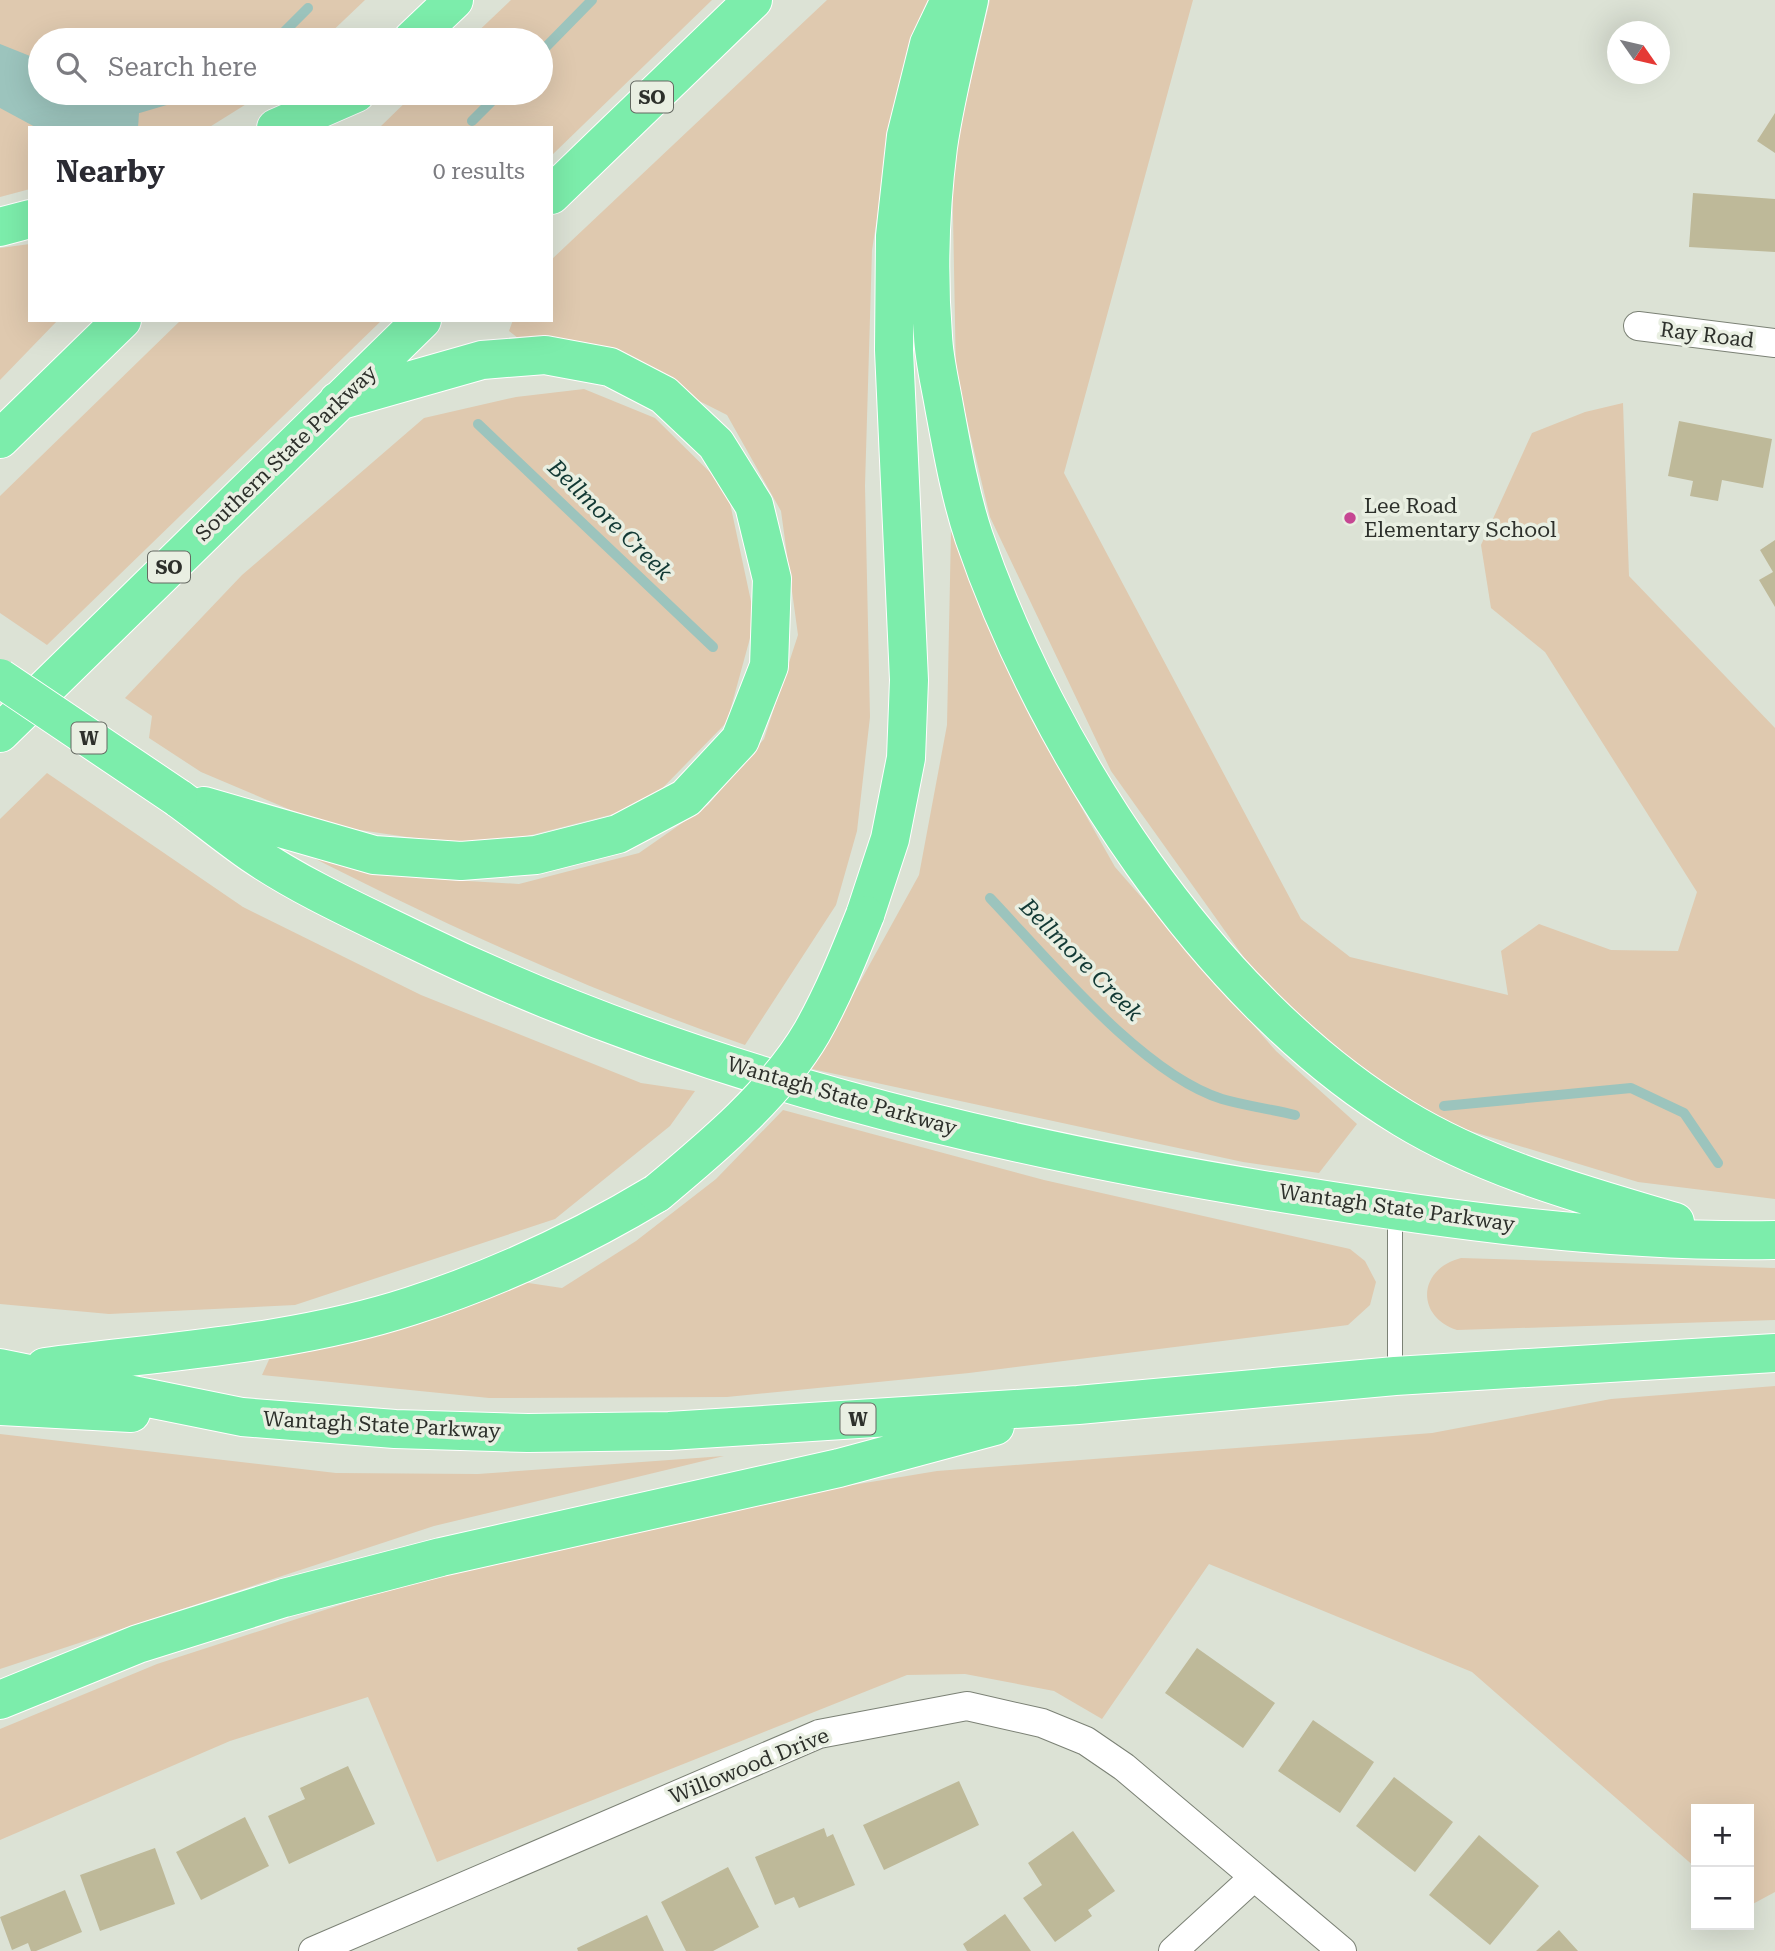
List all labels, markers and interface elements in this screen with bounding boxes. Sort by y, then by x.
north arrow [1607,21,1670,84]
search box [28,28,553,105]
icon: search [52,48,90,86]
text: Search here [108,52,257,82]
road number: SO [631,82,673,113]
text: Nearby [56,154,165,189]
text: 0 results [433,158,525,185]
street label: Ray Road [1659,317,1756,353]
street label: Southern State Parkway [190,360,382,546]
water label: Bellmore Creek [542,453,678,586]
place label: Lee Road Elementary School [1364,494,1557,542]
marker: Lee Road Elementary School [1342,510,1358,526]
road number: SO [148,552,190,582]
road number: W [72,722,106,754]
water label: Bellmore Creek [1013,892,1148,1027]
street label: Wantagh State Parkway [724,1052,960,1140]
street label: Wantagh State Parkway [1277,1180,1517,1237]
road number: W [840,1404,876,1434]
street label: Wantagh State Parkway [263,1407,502,1443]
street label: Willowood Drive [666,1723,832,1809]
map controls [1691,1804,1754,1930]
button: + [1691,1804,1754,1867]
button: − [1691,1867,1754,1930]

